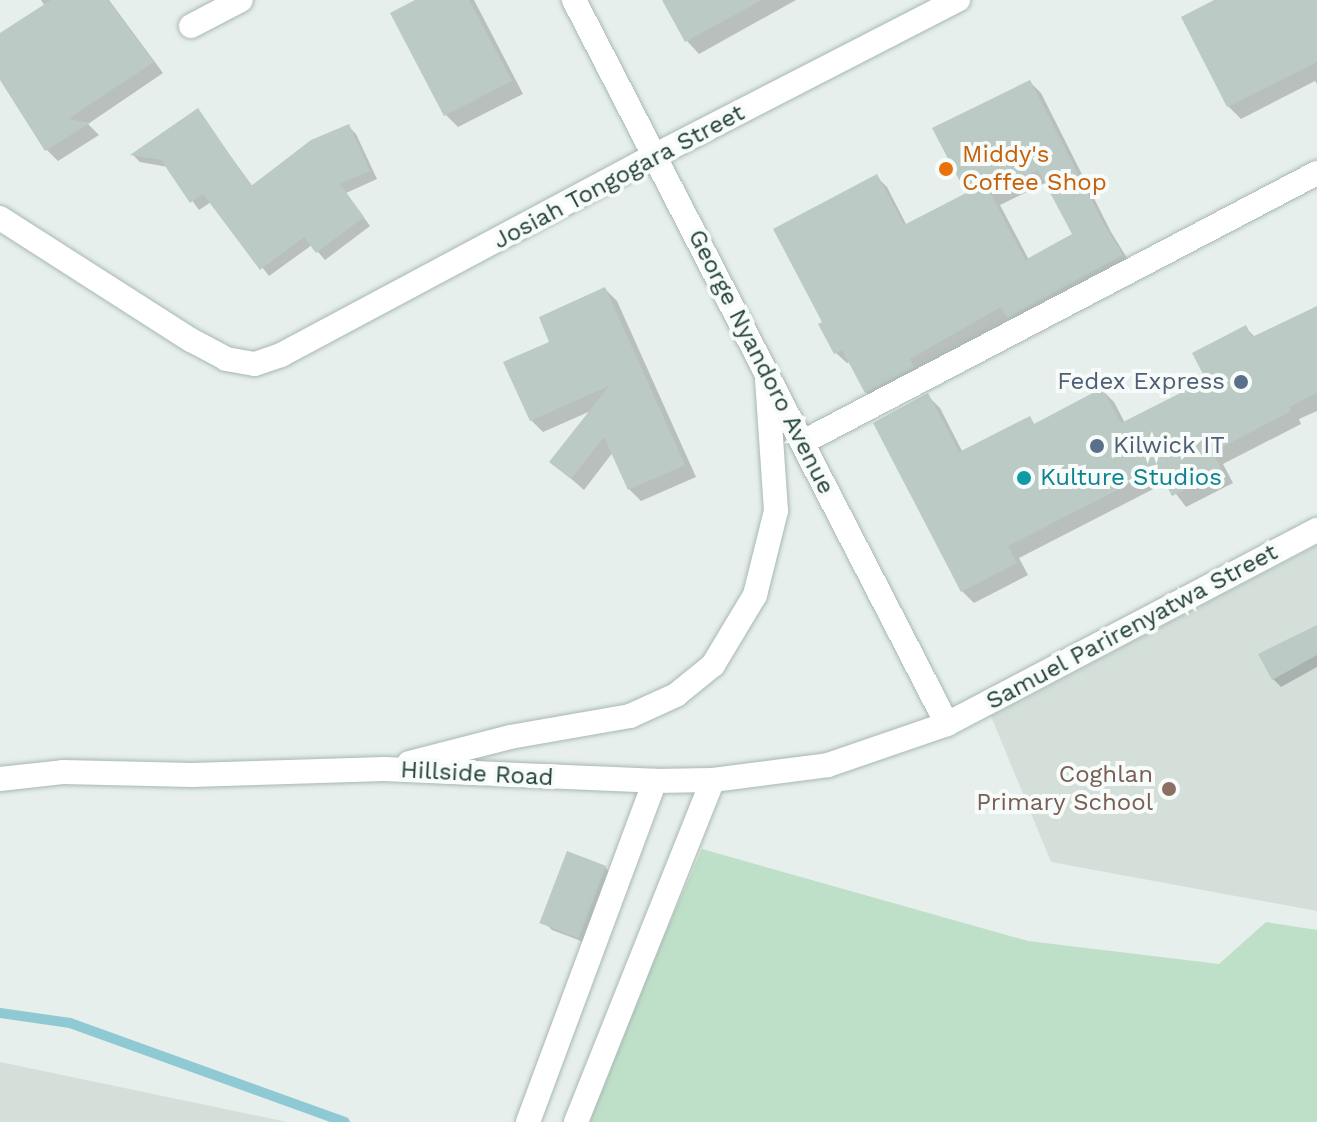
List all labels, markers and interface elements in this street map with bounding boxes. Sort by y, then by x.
street label: Josiah Tongogara Street [488,98,750,256]
place label: Middy's Coffee Shop [962,141,1107,197]
marker: Middy's Coffee Shop [937,160,955,178]
street label: George Nyandoro Avenue [681,224,841,500]
place label: Fedex Express [1057,368,1225,396]
marker: Fedex Express [1232,373,1250,391]
place label: Kilwick IT [1113,432,1225,460]
marker: Kilwick IT [1088,437,1106,455]
place label: Kulture Studios [1040,464,1222,492]
marker: Kulture Studios [1015,469,1033,487]
street label: Samuel Parirenyatwa Street [981,538,1283,716]
street label: Hillside Road [400,756,554,792]
place label: Coghlan Primary School [976,761,1153,817]
marker: Coghlan Primary School [1160,780,1178,798]

